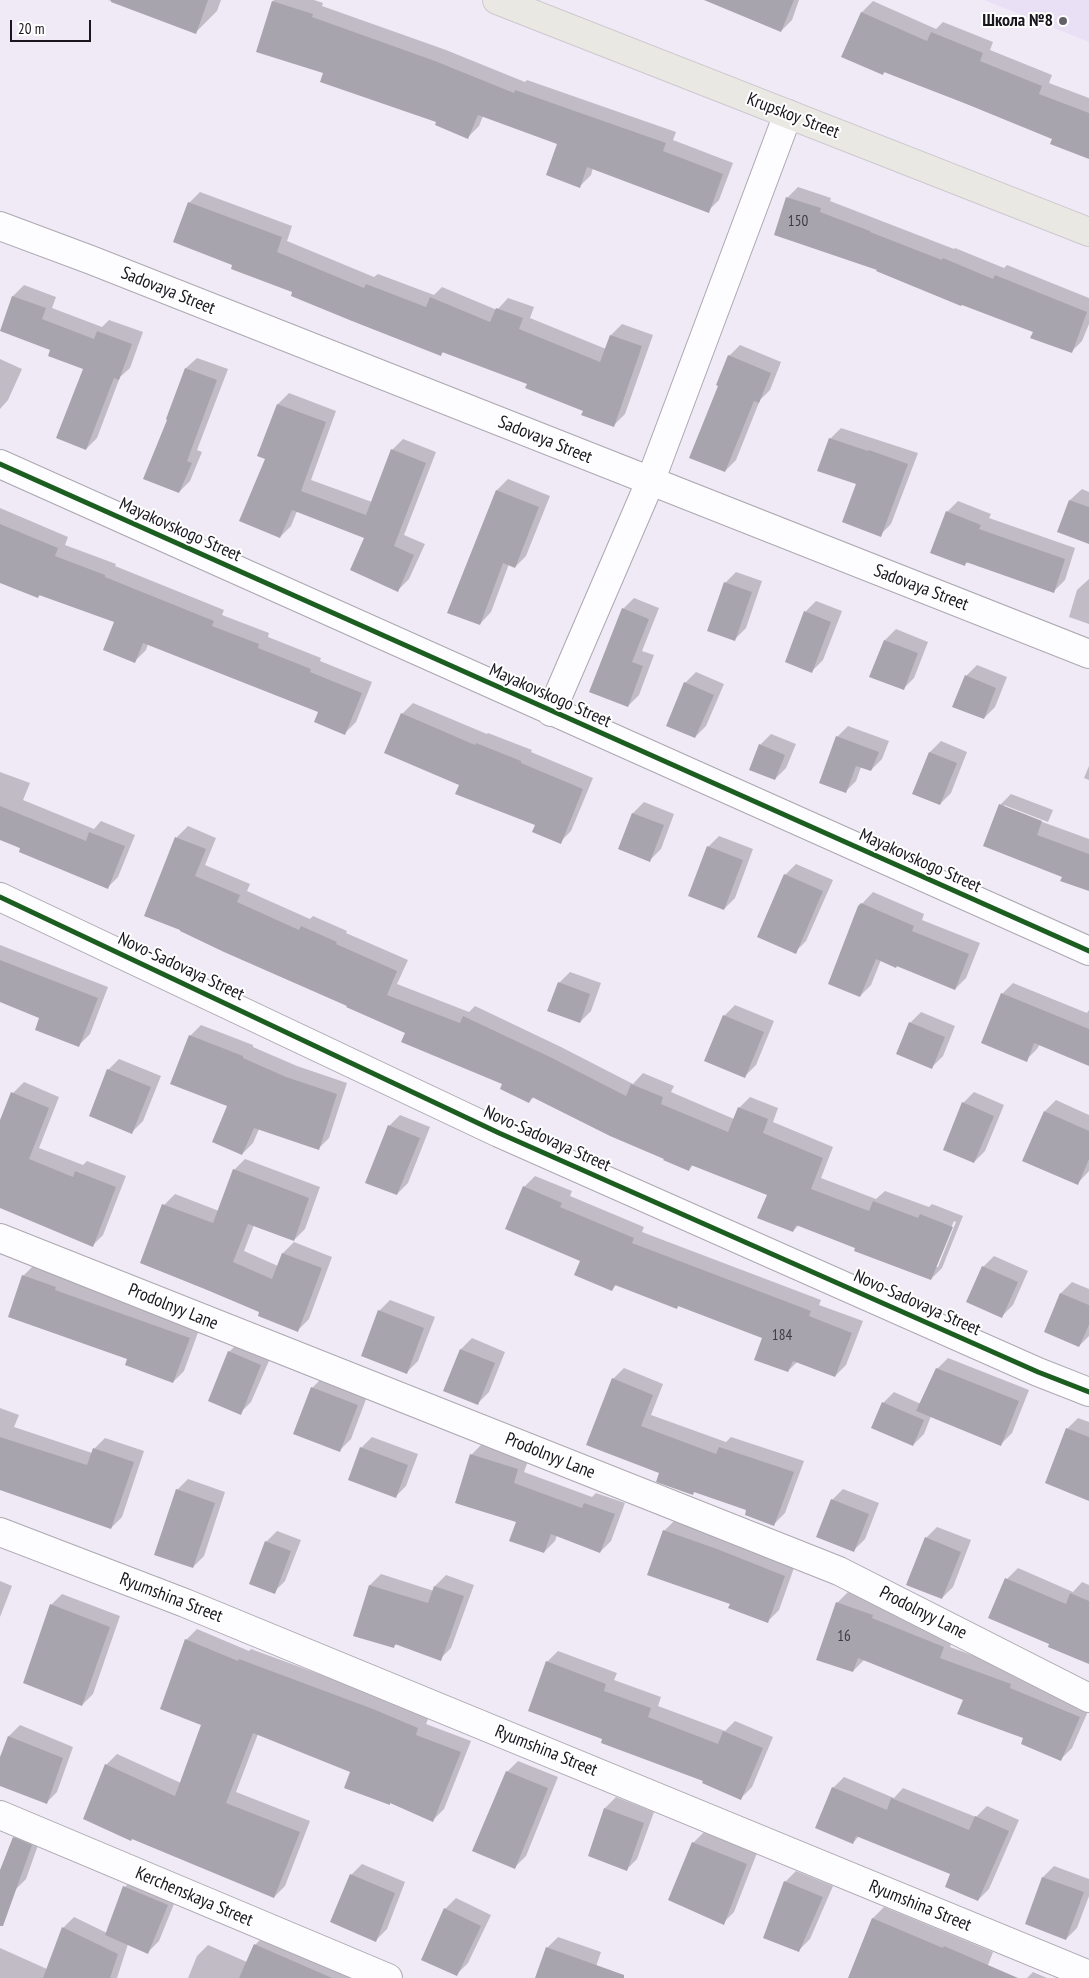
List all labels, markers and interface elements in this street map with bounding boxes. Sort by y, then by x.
scale bar [12,10,94,42]
place label: Школа №8 [982,10,1053,32]
marker: Школа №8 [1057,15,1069,27]
text: 20 m [18,19,44,38]
street label: Krupskoy Street [744,88,842,144]
house number: 150 [788,213,808,231]
street label: Sadovaya Street [118,262,218,320]
street label: Sadovaya Street [495,411,595,469]
street label: Mayakovskogo Street [116,493,244,567]
street label: Sadovaya Street [871,560,971,616]
street label: Mayakovskogo Street [486,659,614,733]
street label: Mayakovskogo Street [856,824,984,898]
street label: Novo-Sadovaya Street [114,928,248,1006]
street label: Novo-Sadovaya Street [480,1101,614,1177]
street label: Novo-Sadovaya Street [850,1265,984,1341]
street label: Prodolnyy Lane [125,1279,221,1335]
house number: 184 [772,1327,792,1345]
street label: Prodolnyy Lane [502,1428,598,1484]
street label: Ryumshina Street [116,1568,226,1628]
street label: Prodolnyy Lane [876,1582,970,1644]
house number: 16 [837,1628,851,1646]
street label: Ryumshina Street [492,1721,600,1781]
street label: Kerchenskaya Street [132,1863,256,1931]
street label: Ryumshina Street [866,1876,974,1936]

